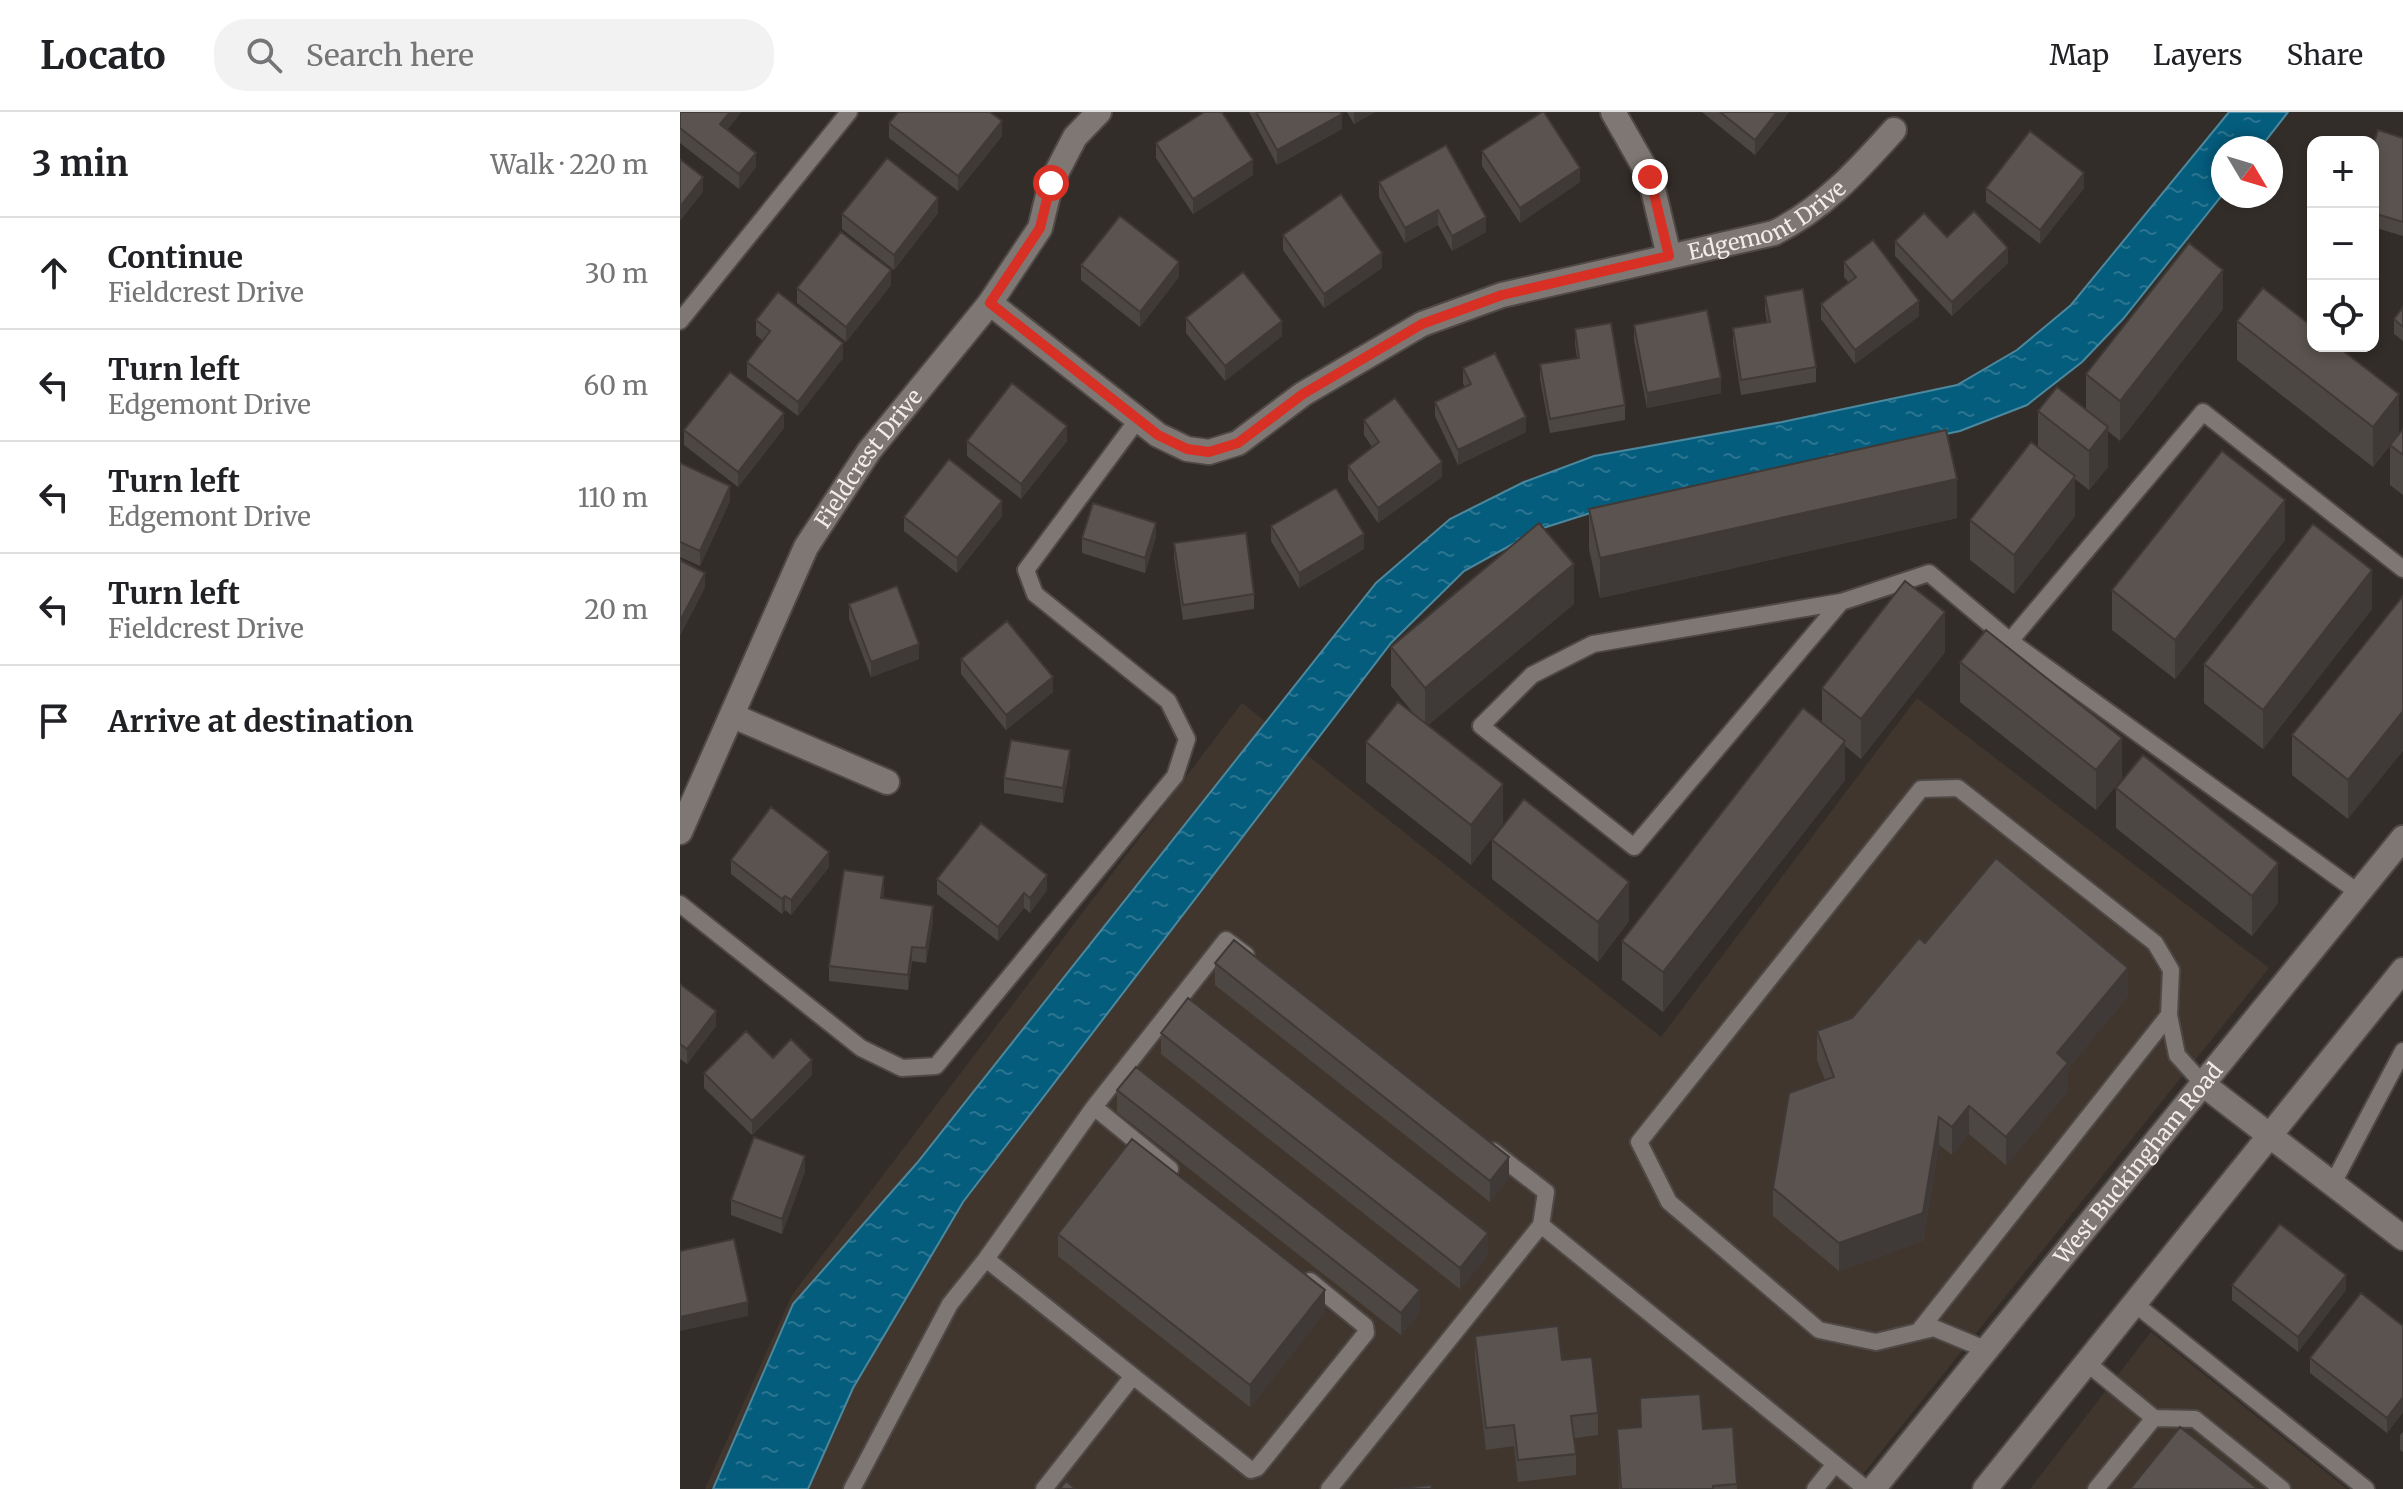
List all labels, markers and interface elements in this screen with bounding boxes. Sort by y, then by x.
search box [214,19,774,91]
text: Locato [40,32,166,79]
icon: search [242,33,286,77]
text: Search here [306,36,474,74]
text: Map [2049,37,2109,73]
text: Layers [2153,37,2242,73]
text: Share [2286,37,2363,73]
north arrow [2211,136,2283,208]
map controls [2307,136,2379,352]
button: + [2307,136,2379,208]
text: 3 min [32,143,128,185]
text: Walk · 220 m [491,148,648,181]
route end [1632,159,1668,195]
route start [1033,165,1069,201]
street label: Edgemont Drive [1685,174,1852,266]
button: − [2307,208,2379,280]
text: Continue [108,238,243,276]
icon: ahead [32,251,76,295]
text: 30 m [585,257,648,290]
text: Fieldcrest Drive [108,276,304,309]
button: locate [2307,280,2379,352]
text: Turn left [108,350,240,388]
icon: left [32,363,76,407]
text: 60 m [584,369,648,402]
street label: Fieldcrest Drive [808,383,928,533]
text: Edgemont Drive [108,388,311,421]
text: Turn left [108,462,240,500]
icon: left [32,475,76,519]
text: 110 m [578,481,648,514]
text: Edgemont Drive [108,500,311,533]
text: Turn left [108,574,240,612]
icon: left [32,587,76,631]
text: 20 m [584,593,648,626]
text: Fieldcrest Drive [108,612,304,645]
icon: arrive [32,699,76,743]
text: Arrive at destination [108,702,414,740]
street label: West Buckingham Road [2047,1057,2229,1271]

